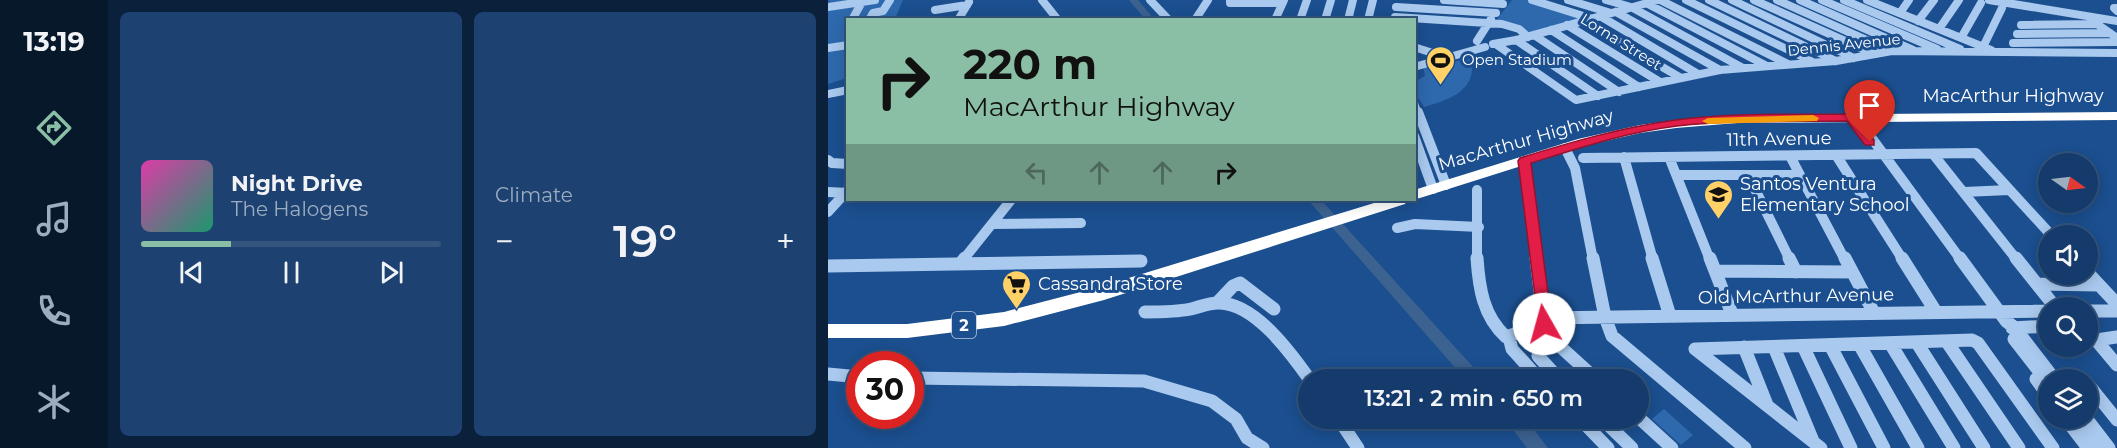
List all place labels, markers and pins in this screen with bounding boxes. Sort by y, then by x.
sports icon: Open Stadium [1425,44,1457,86]
place label: Open Stadium [1462,50,1572,69]
pin [1844,80,1895,142]
place label: Santos Ventura Elementary School [1740,173,1910,216]
school or university icon: Santos Ventura Elementary School [1703,178,1735,220]
supermarket icon: Cassandra Store [1001,268,1033,310]
place label: Cassandra Store [1038,273,1183,295]

